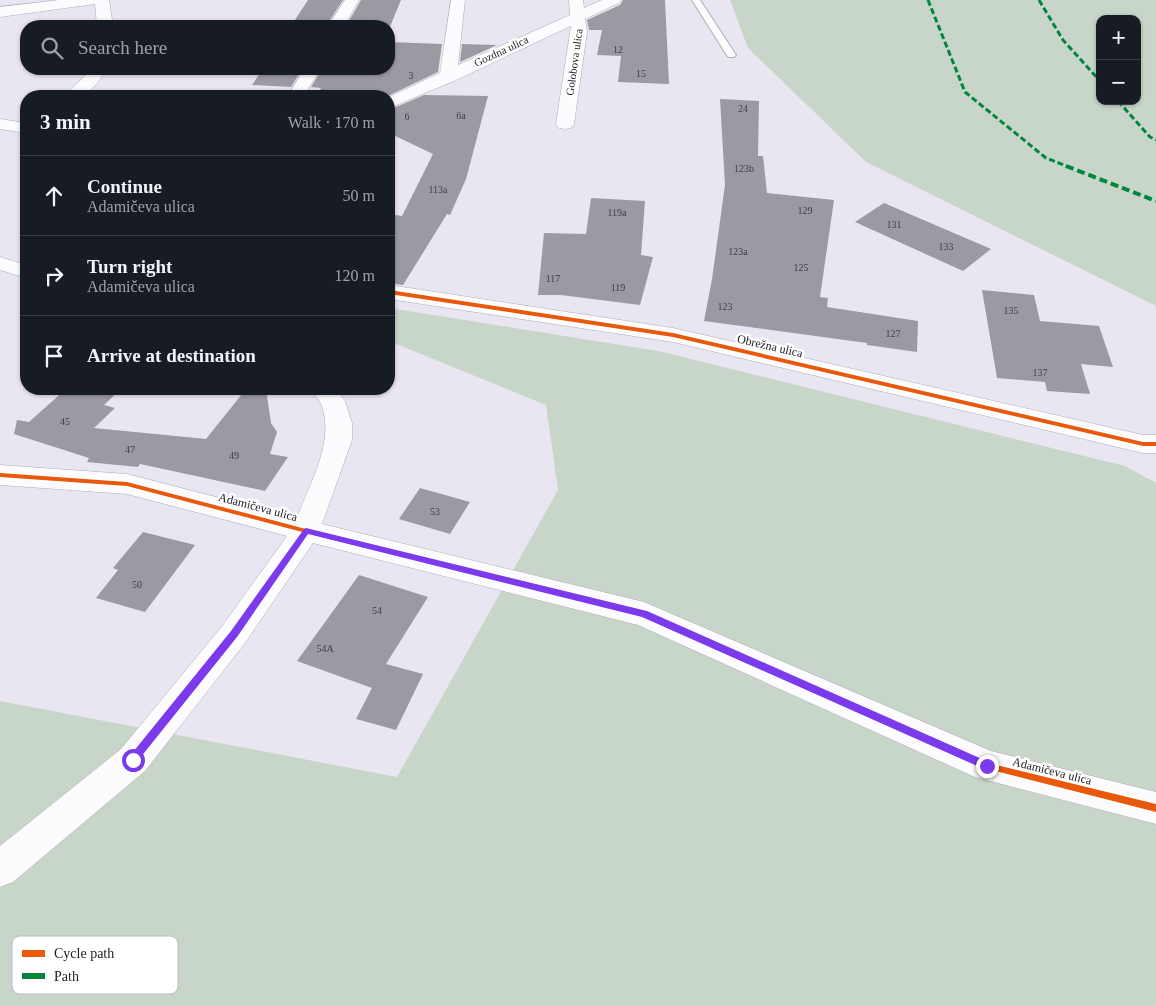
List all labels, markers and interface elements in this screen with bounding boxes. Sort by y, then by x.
map controls [1096,15,1141,105]
button: + [1096,15,1141,60]
search box [20,20,395,75]
street label: Golobova ulica [563,28,585,96]
street label: Gozdna ulica [472,33,530,69]
icon: search [38,34,66,62]
text: Search here [78,37,167,58]
house number: 12 [613,44,623,55]
button: − [1096,60,1141,105]
house number: 15 [636,68,646,79]
house number: 3 [409,70,414,81]
house number: 24 [738,103,748,114]
text: 3 min [40,110,91,134]
house number: 6a [456,110,466,121]
house number: 6 [405,111,410,122]
text: Walk · 170 m [288,114,375,131]
house number: 123b [734,163,754,174]
text: Continue [87,176,162,197]
icon: ahead [40,182,68,210]
house number: 113a [428,184,448,195]
text: 50 m [343,187,375,204]
text: Adamičeva ulica [87,198,195,215]
house number: 129 [798,205,813,216]
house number: 119a [607,207,627,218]
house number: 131 [887,219,902,230]
house number: 133 [939,241,954,252]
house number: 123a [728,246,748,257]
text: Turn right [87,256,172,277]
icon: right [40,262,68,290]
house number: 125 [794,262,809,273]
text: 120 m [335,267,375,284]
house number: 117 [546,273,560,284]
text: Adamičeva ulica [87,278,195,295]
house number: 119 [611,282,625,293]
house number: 123 [718,301,733,312]
house number: 135 [1004,305,1019,316]
house number: 127 [886,328,901,339]
street label: Obrežna ulica [736,332,805,361]
icon: arrive [40,342,68,370]
text: Arrive at destination [87,345,256,366]
house number: 137 [1033,367,1048,378]
house number: 45 [60,416,70,427]
house number: 47 [125,444,135,455]
house number: 49 [229,450,239,461]
street label: Adamičeva ulica [217,490,300,524]
house number: 53 [430,506,440,517]
house number: 50 [132,579,142,590]
house number: 54 [372,605,382,616]
house number: 54A [316,643,334,654]
route start [122,749,145,772]
street label: Adamičeva ulica [1011,754,1094,788]
route end [976,755,999,778]
legend [12,936,178,994]
text: Cycle path [54,946,114,961]
text: Path [54,969,79,984]

